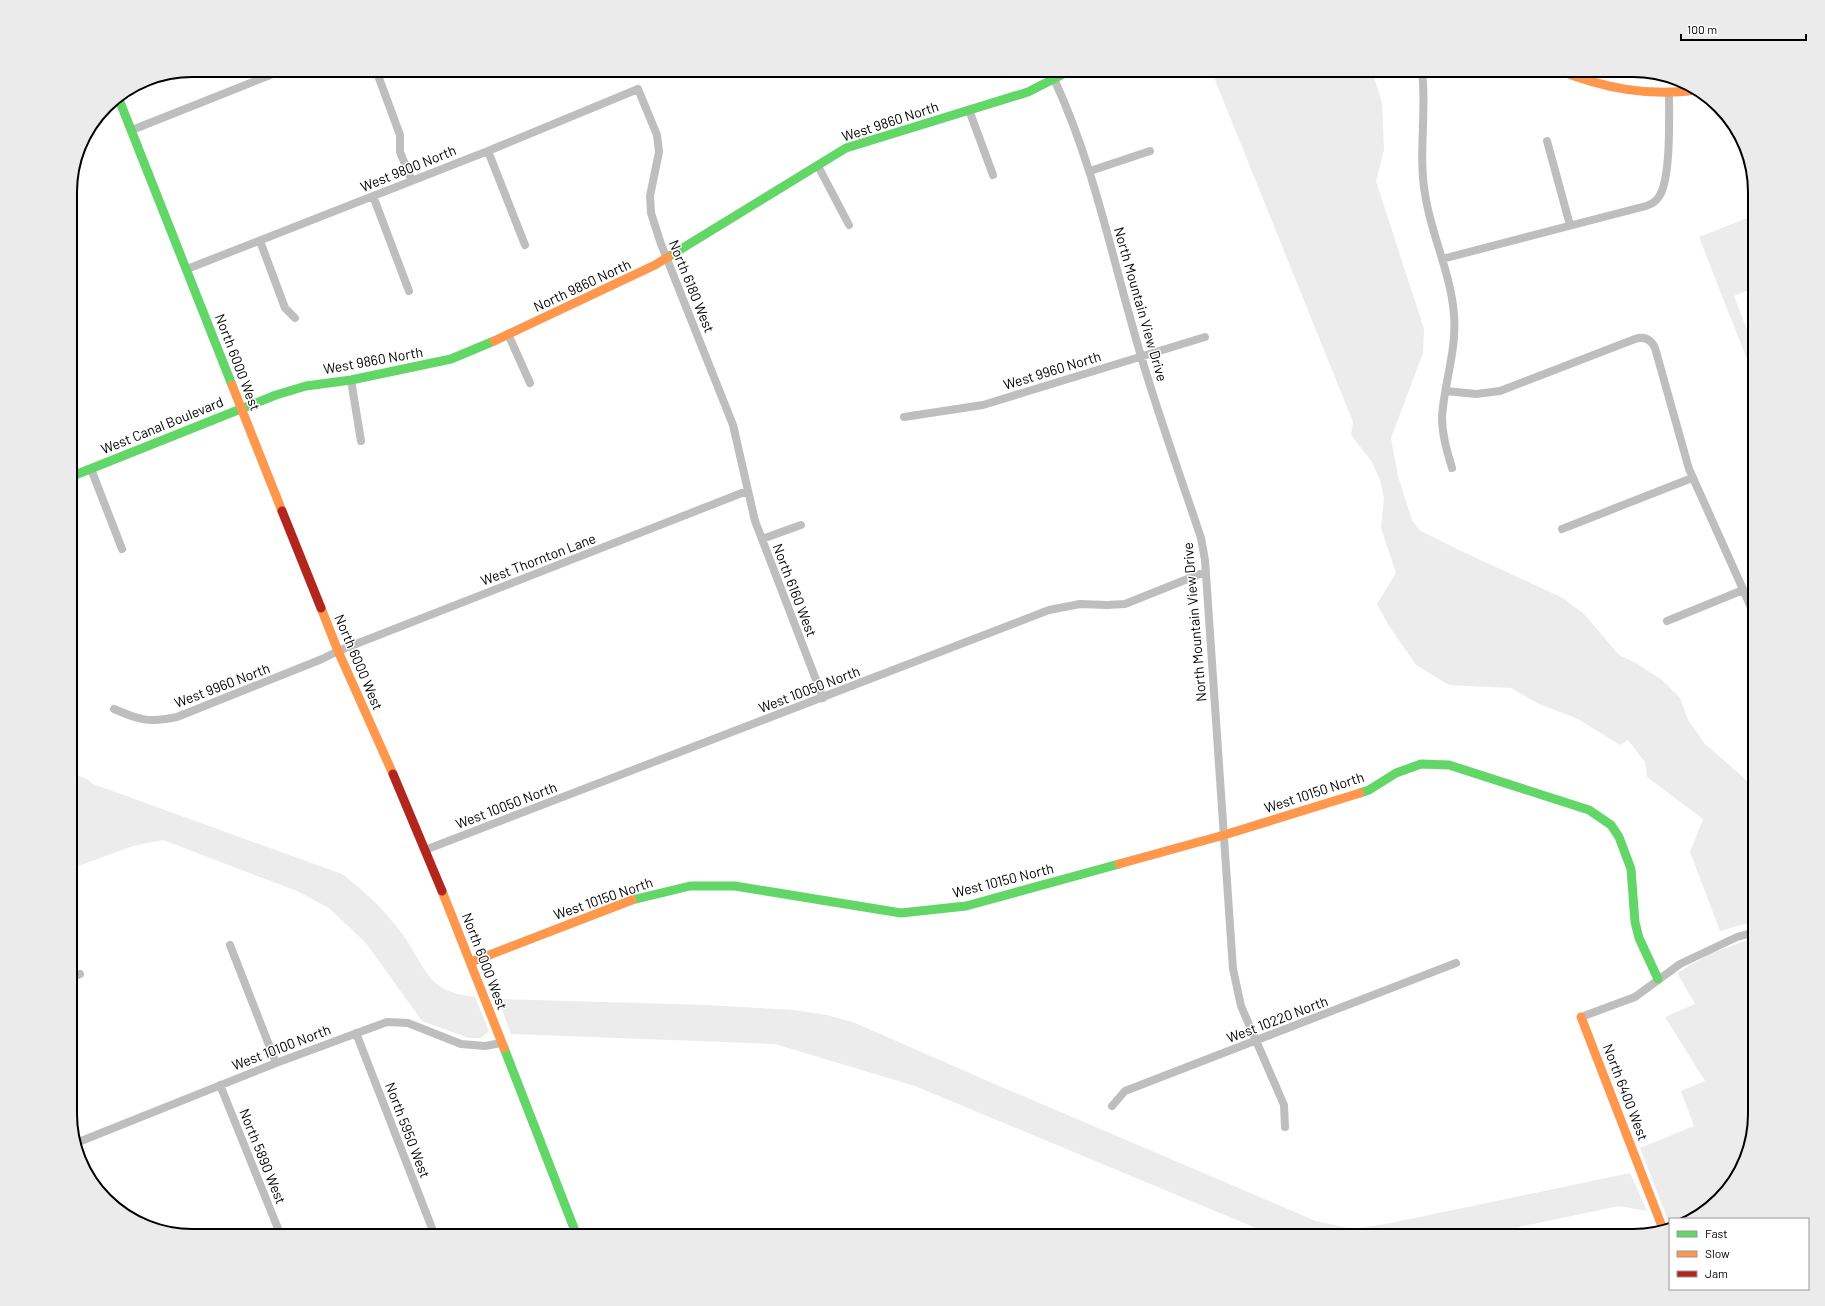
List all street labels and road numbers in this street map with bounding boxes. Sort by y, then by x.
street label: West 9860 North [839,97,941,145]
street label: West 9800 North [358,141,458,195]
street label: North Mountain View Drive [1111,225,1171,383]
street label: North 6180 West [666,237,718,335]
street label: North 9860 North [531,255,633,315]
street label: North 6000 West [212,311,264,413]
street label: West 9860 North [322,343,424,377]
street label: West 9960 North [1001,347,1103,393]
street label: West Canal Boulevard [98,393,226,457]
street label: West Thornton Lane [478,529,598,589]
street label: North 6160 West [769,541,821,639]
street label: North Mountain View Drive [1179,542,1209,702]
street label: North 6000 West [331,612,387,712]
street label: West 9960 North [172,659,272,711]
street label: West 10050 North [756,662,862,716]
street label: West 10150 North [1262,768,1366,816]
street label: West 10050 North [453,778,559,832]
street label: West 10150 North [951,859,1055,901]
street label: West 10150 North [551,873,655,923]
street label: North 6000 West [459,910,511,1012]
street label: West 10220 North [1224,992,1330,1046]
street label: West 10100 North [229,1020,333,1074]
street label: North 6400 West [1600,1041,1652,1143]
street label: North 5950 West [382,1080,434,1180]
street label: North 5890 West [236,1106,290,1206]

